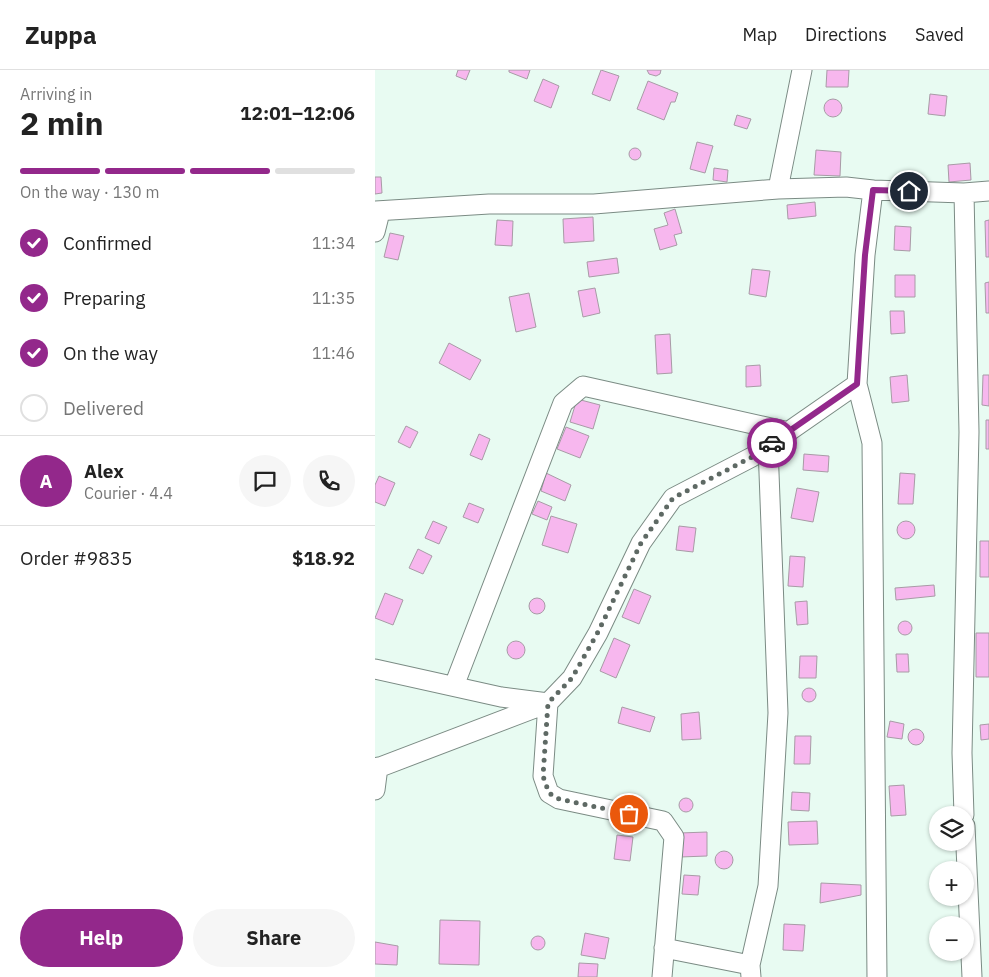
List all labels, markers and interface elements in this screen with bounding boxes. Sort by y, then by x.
text: Zuppa [25,19,97,51]
text: Map [742,23,777,46]
text: Directions [805,23,887,46]
text: Saved [915,23,964,46]
text: Arriving in [20,84,92,104]
text: 12:01–12:06 [240,101,355,125]
text: 2 min [20,102,104,144]
pin [888,170,930,212]
icon: home [895,177,923,205]
text: On the way · 130 m [20,182,159,202]
icon: check [20,229,48,257]
text: Confirmed [63,231,152,255]
text: 11:34 [312,233,355,253]
icon: check [20,284,48,312]
text: Preparing [63,286,145,310]
text: 11:35 [312,288,355,308]
icon: check [20,339,48,367]
text: On the way [63,341,158,365]
text: 11:46 [312,343,355,363]
text: Delivered [63,396,144,420]
courier [747,418,797,468]
icon: car [758,429,786,457]
button: chat [239,455,291,507]
button: phone [303,455,355,507]
text: Alex [84,459,124,483]
text: A [39,469,53,493]
text: Courier · 4.4 [84,483,173,503]
text: Order #9835 [20,546,132,570]
text: $18.92 [292,546,355,570]
pin [608,793,650,835]
icon: bag [615,800,643,828]
map controls [929,806,974,961]
button: layers [929,806,974,851]
button: + [929,861,974,906]
button: Help [20,909,183,967]
button: Share [193,909,355,967]
button: − [929,916,974,961]

